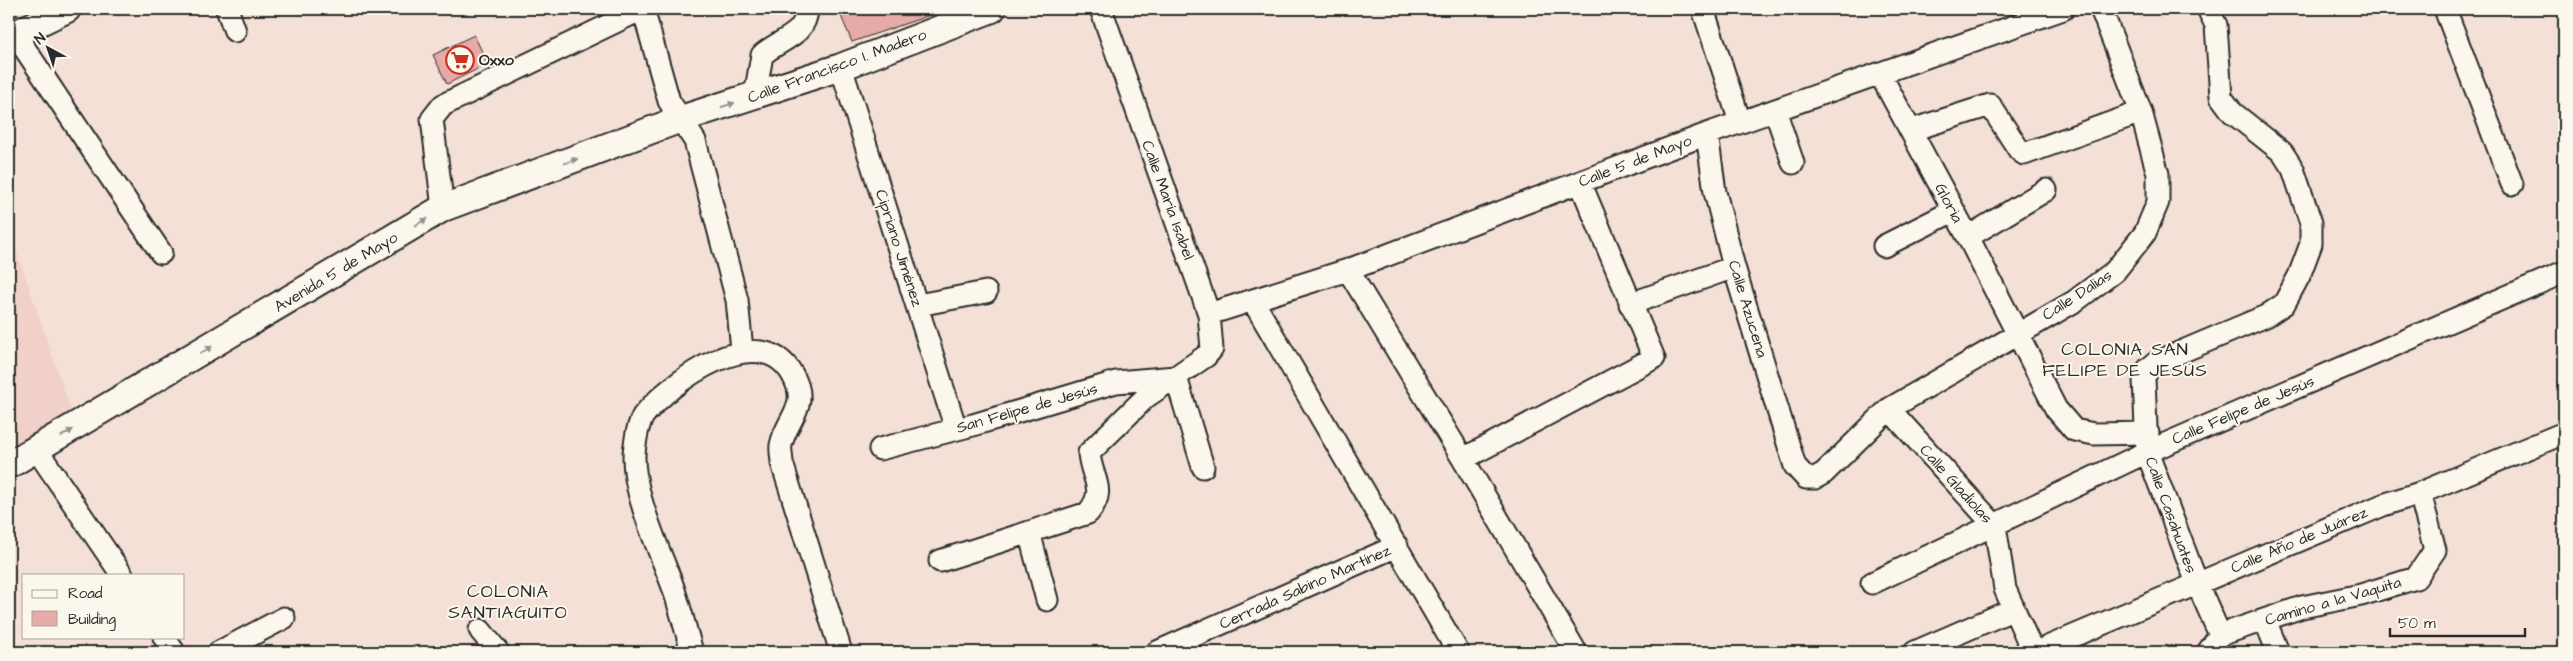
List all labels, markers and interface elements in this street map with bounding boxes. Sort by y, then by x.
north arrow [22,22,72,72]
street label: Calle Francisco I. Madero [745,23,929,109]
text: N [30,28,50,49]
supermarket icon: Oxxo [445,45,475,75]
place label: Oxxo [479,49,515,71]
one-way arrow [720,100,735,108]
street label: Calle 5 de Mayo [1575,129,1695,194]
street label: Calle María Isabel [1136,137,1200,263]
one-way arrow [564,157,579,165]
street label: Gloria [1929,179,1969,227]
street label: Cipriano Jiménez [870,187,928,310]
one-way arrow [414,217,428,226]
street label: Avenida 5 de Mayo [270,226,402,318]
street label: Calle Azucena [1723,258,1773,360]
street label: Calle Dalias [2038,264,2116,326]
district label: COLONIA SAN FELIPE DE JESÚS [2042,337,2208,383]
one-way arrow [200,345,213,354]
street label: Calle Felipe de Jesús [2168,370,2318,450]
street label: San Felipe de Jesús [954,377,1100,439]
one-way arrow [60,428,73,437]
street label: Calle Gladiolas [1914,440,1998,528]
street label: Calle Casahuates [2140,454,2202,576]
street label: Calle Año de Juárez [2227,501,2371,579]
street label: Cerrada Sabino Martínez [1216,539,1394,635]
street label: Camino a la Vaquita [2262,571,2404,631]
legend [22,574,185,638]
district label: COLONIA SANTIAGUITO [448,579,568,625]
text: Road [68,583,103,604]
scale bar [2390,606,2526,638]
text: Building [68,609,116,631]
text: 50 m [2398,613,2436,634]

